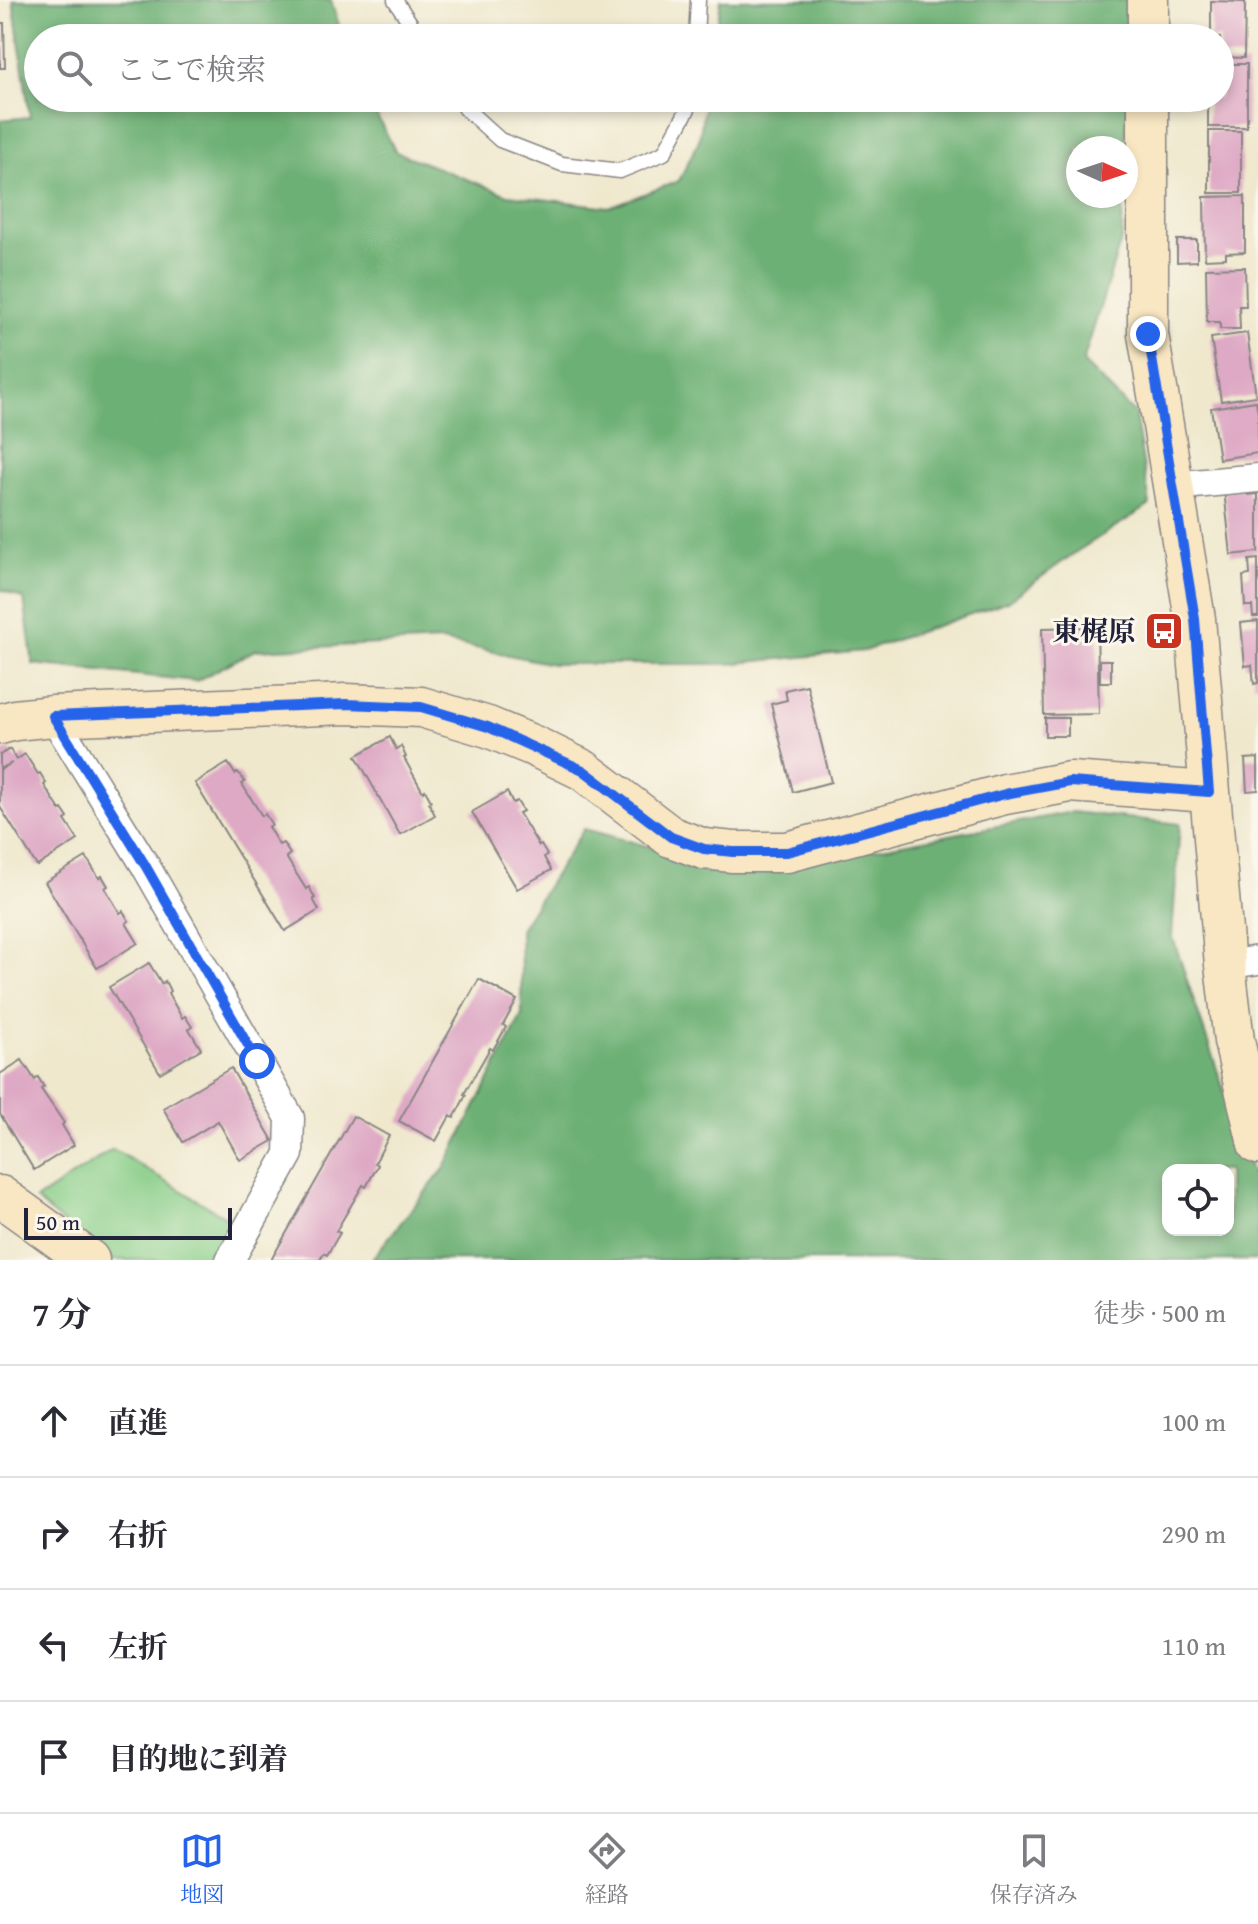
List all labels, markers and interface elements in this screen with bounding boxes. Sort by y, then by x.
search box [24,24,1234,112]
icon: search [52,46,96,90]
text: ここで検索 [116,47,266,91]
north arrow [1066,136,1138,208]
route end [1130,316,1166,352]
place label: 東梶原 [1052,610,1136,651]
bus stop icon: 東梶原 [1143,610,1185,652]
route start [239,1043,275,1079]
map controls [1162,1164,1234,1236]
button: locate [1162,1164,1234,1236]
scale bar [24,1204,232,1240]
text: 50 m [36,1206,80,1238]
text: 7 分 [32,1289,91,1338]
text: 徒歩 · 500 m [1094,1293,1226,1332]
icon: ahead [32,1399,76,1443]
text: 直進 [108,1400,168,1444]
text: 100 m [1161,1402,1226,1441]
icon: right [32,1511,76,1555]
text: 右折 [108,1512,168,1556]
text: 290 m [1161,1514,1226,1553]
icon: left [32,1623,76,1667]
text: 左折 [108,1624,168,1668]
text: 110 m [1161,1626,1226,1665]
icon: arrive [32,1735,76,1779]
text: 目的地に到着 [108,1736,288,1780]
tab: 地図 [180,1829,224,1910]
tab: 経路 [585,1829,629,1910]
tab: 保存済み [990,1829,1078,1910]

